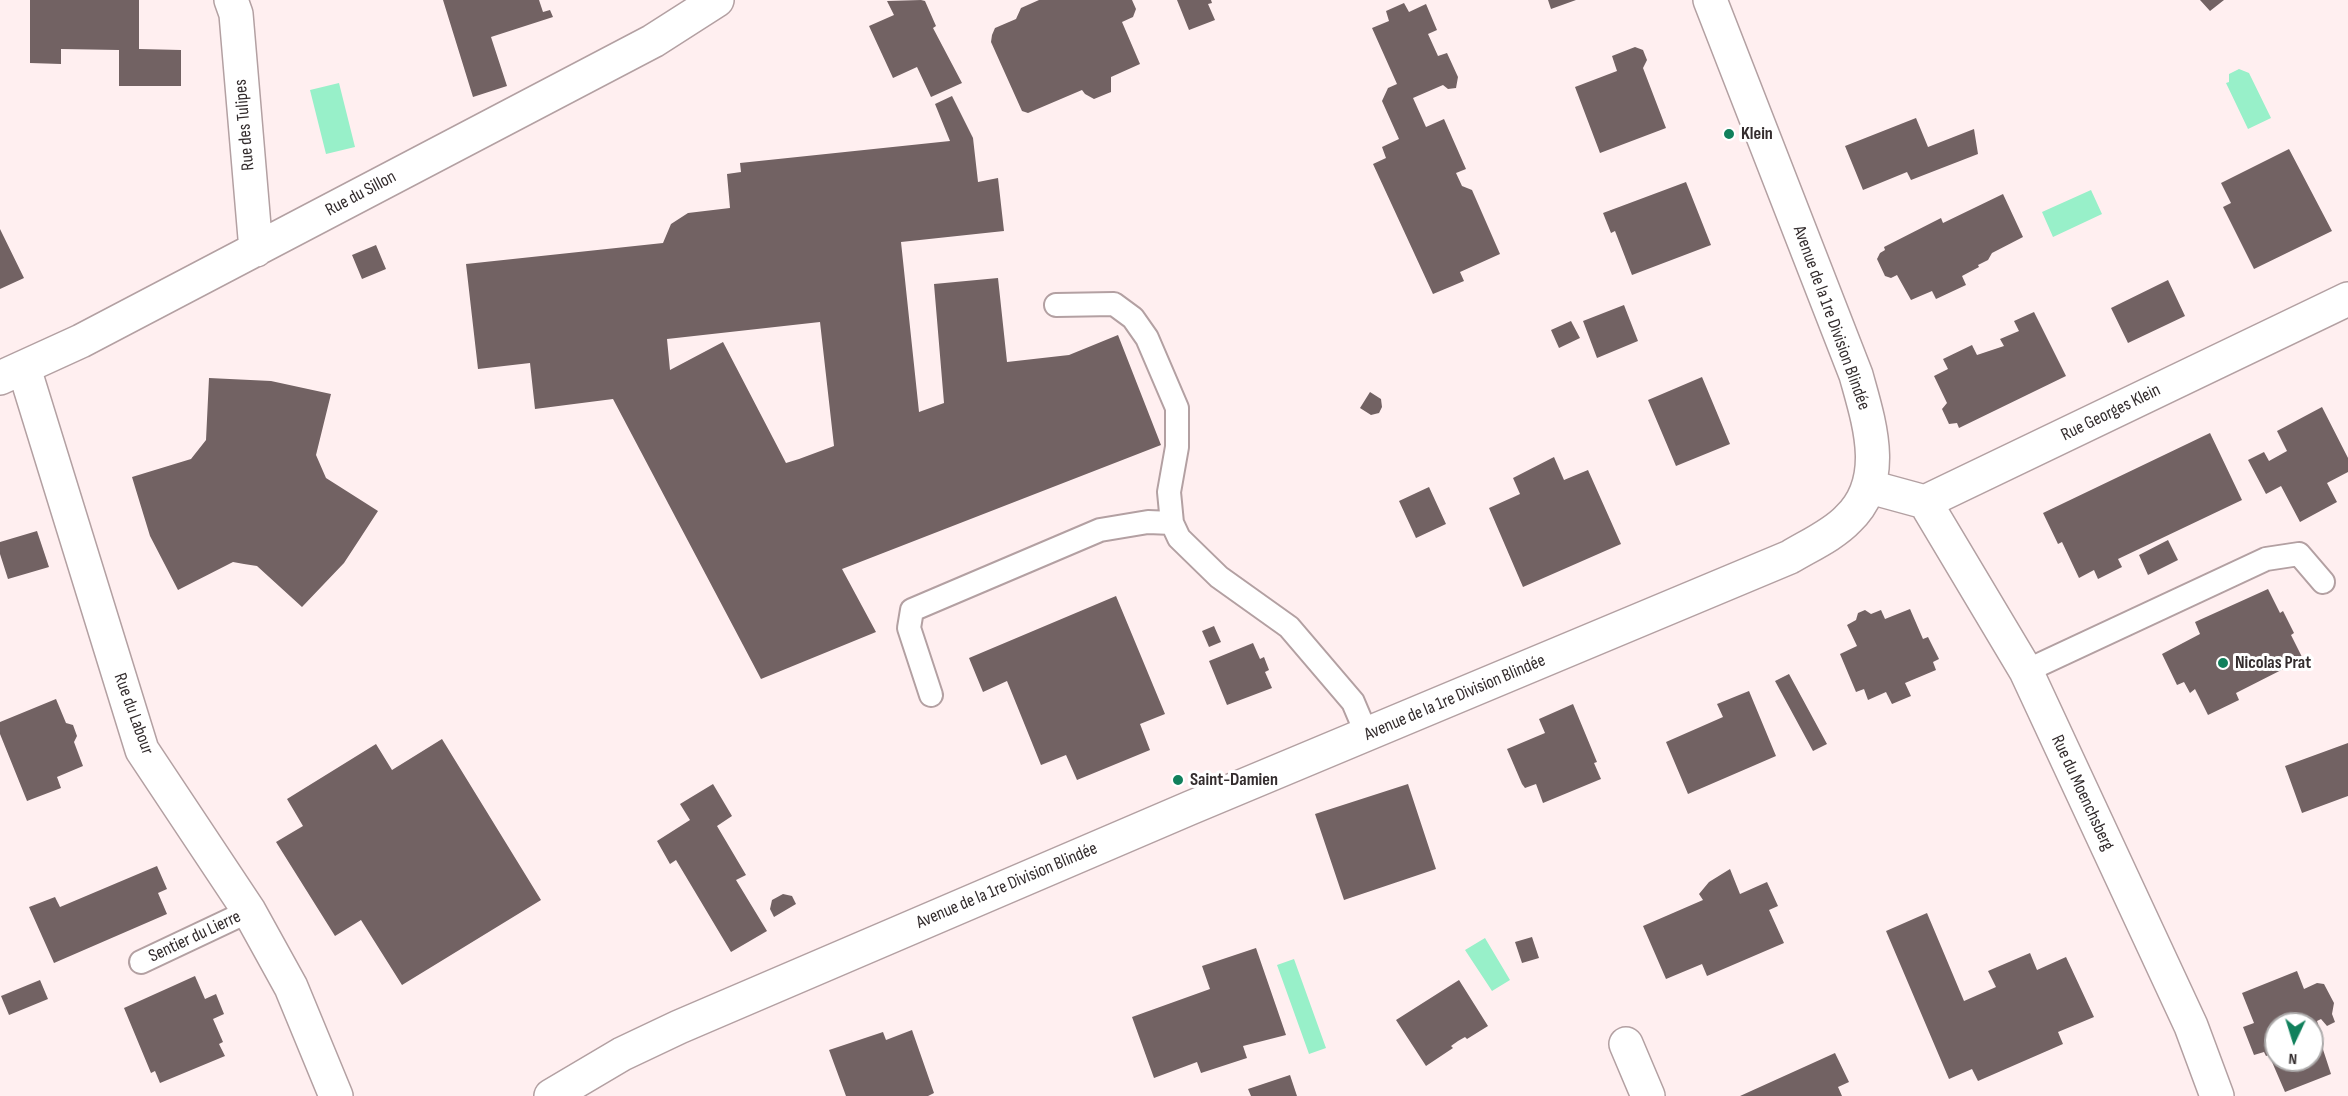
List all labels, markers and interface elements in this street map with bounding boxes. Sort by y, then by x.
street label: Rue des Tulipes [230,78,260,172]
place label: Klein [1741,123,1773,145]
marker: Klein [1722,127,1736,141]
street label: Rue du Sillon [322,166,400,222]
street label: Avenue de la 1re Division Blindée [1788,223,1874,413]
street label: Rue Georges Klein [2058,380,2164,446]
street label: Avenue de la 1re Division Blindée [1361,650,1549,746]
place label: Nicolas Prat [2235,652,2311,674]
marker: Nicolas Prat [2216,656,2230,670]
street label: Rue du Labour [108,670,158,758]
street label: Rue du Moenchsberg [2046,732,2118,854]
place label: Saint-Damien [1190,769,1278,791]
marker: Saint-Damien [1171,773,1185,787]
street label: Avenue de la 1re Division Blindée [913,838,1101,934]
street label: Sentier du Lierre [145,906,245,968]
north arrow [2264,1012,2324,1072]
text: N [2288,1049,2298,1068]

